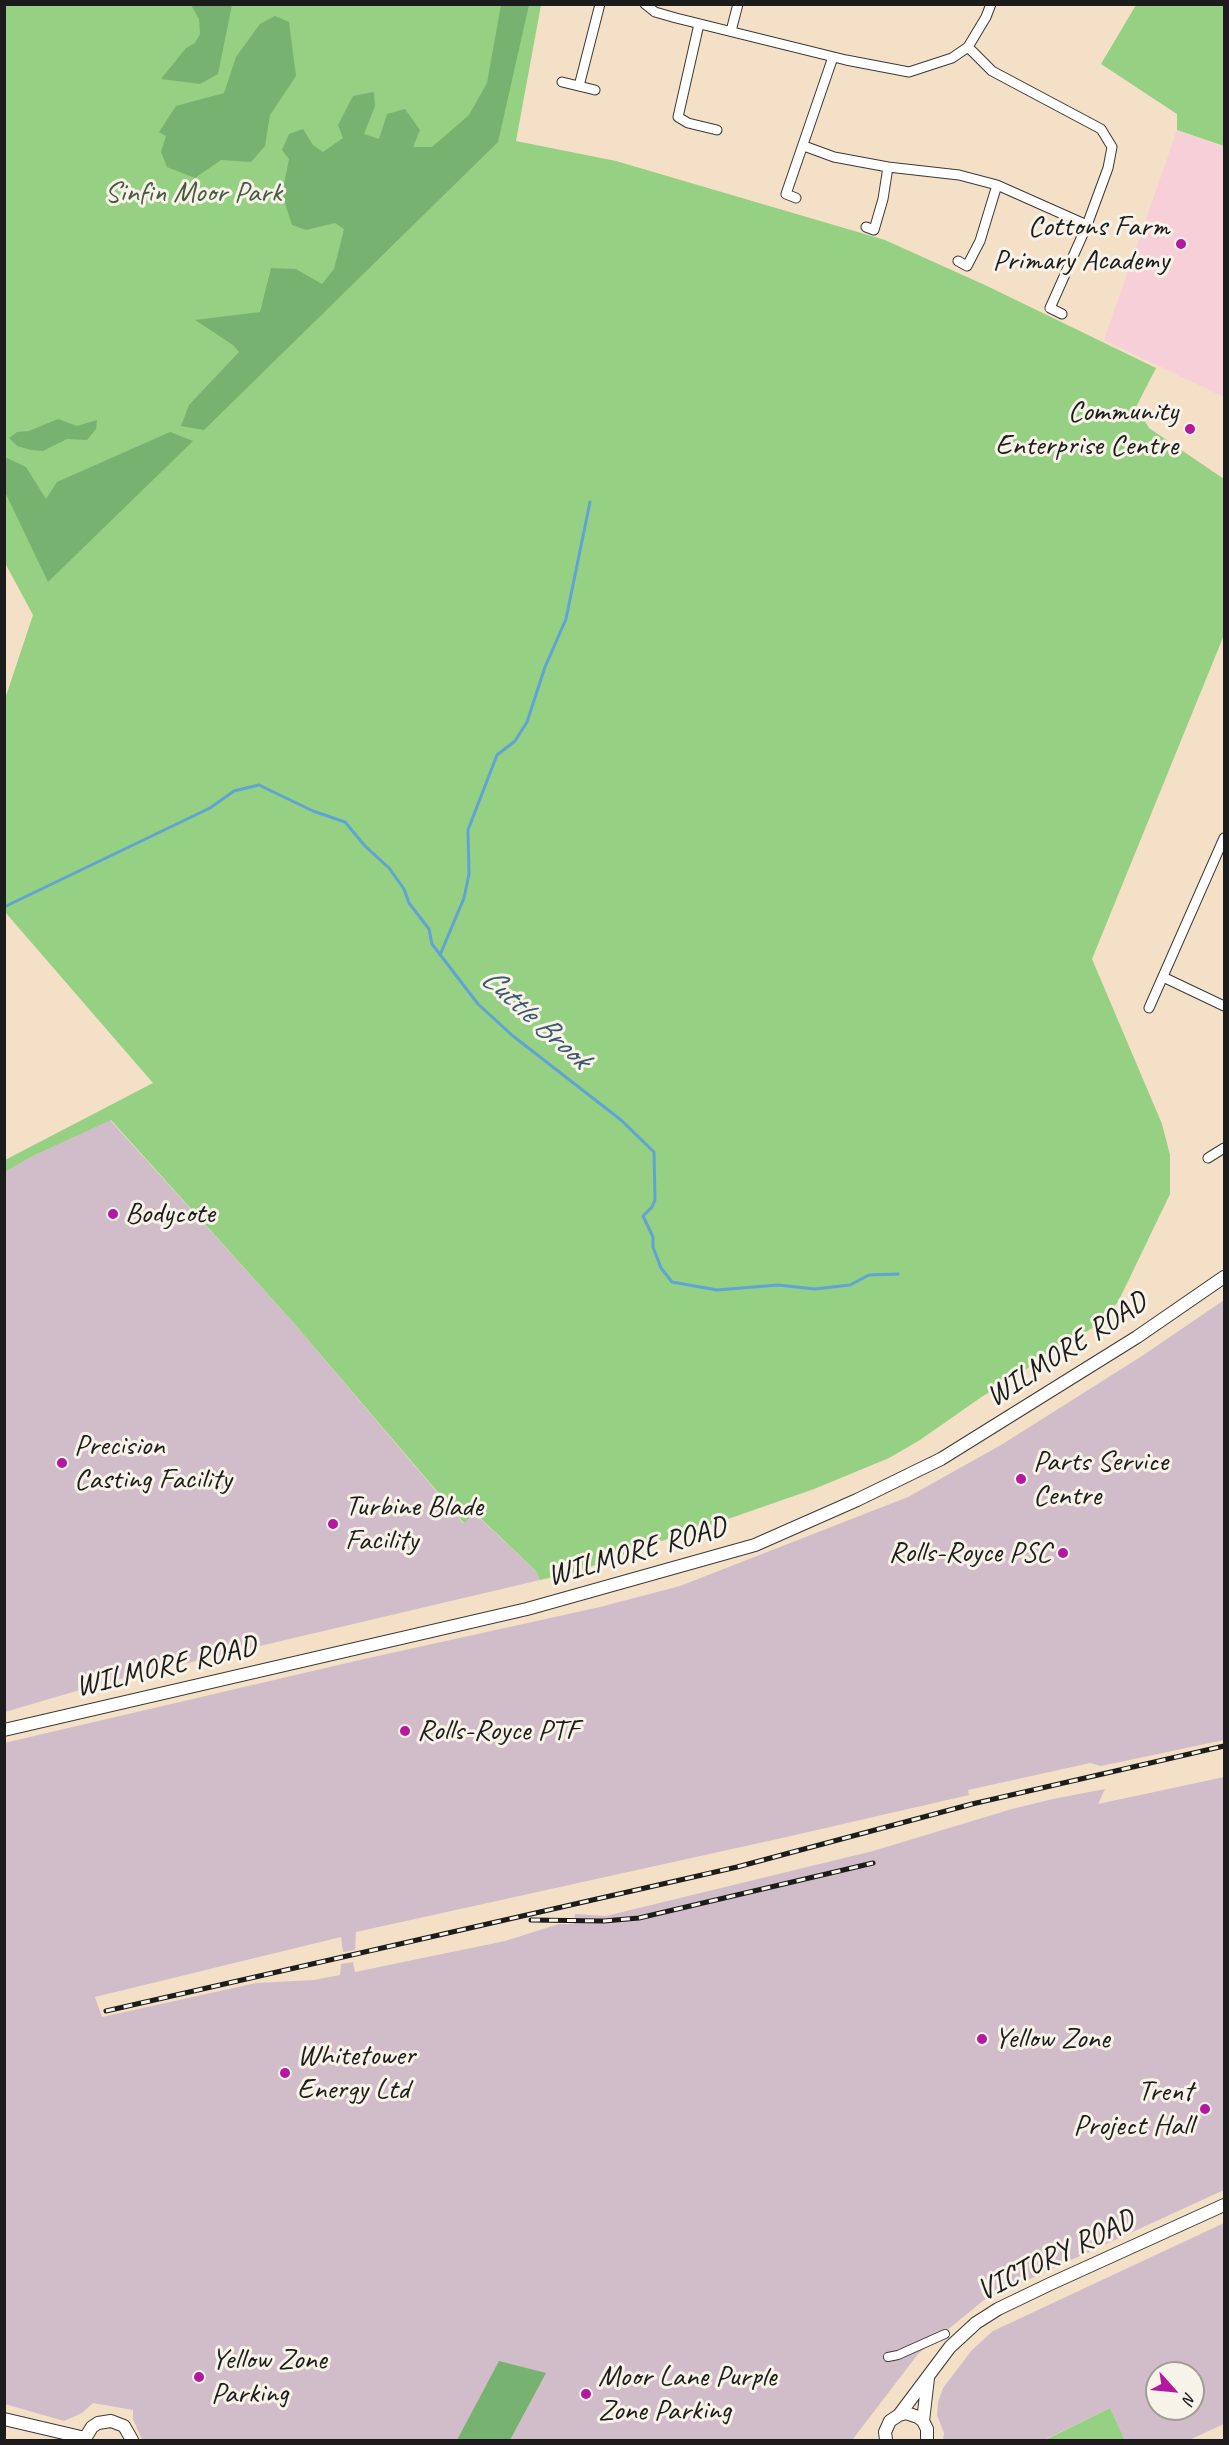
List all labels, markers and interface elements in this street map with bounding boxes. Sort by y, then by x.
park label: Sinfin Moor Park [104,175,282,211]
place label: Cottons Farm Primary Academy [992,209,1169,280]
marker: Cottons Farm Primary Academy [1174,237,1188,251]
place label: Community Enterprise Centre [995,394,1178,464]
marker: Community Enterprise Centre [1183,422,1197,436]
water label: Cuttle Brook [472,960,598,1078]
place label: Bodycote [125,1196,215,1232]
marker: Bodycote [106,1207,120,1221]
street label: WILMORE ROAD [980,1285,1154,1415]
place label: Precision Casting Facility [74,1428,231,1498]
place label: Parts Service Centre [1033,1444,1168,1514]
marker: Precision Casting Facility [55,1456,69,1470]
marker: Parts Service Centre [1014,1472,1028,1486]
place label: Turbine Blade Facility [345,1489,483,1559]
street label: WILMORE ROAD [543,1509,731,1595]
marker: Turbine Blade Facility [326,1517,340,1531]
place label: Rolls-Royce PSC [889,1535,1051,1571]
marker: Rolls-Royce PSC [1056,1546,1070,1560]
street label: WILMORE ROAD [72,1629,260,1705]
place label: Rolls-Royce PTF [417,1713,579,1749]
marker: Rolls-Royce PTF [398,1724,412,1738]
place label: Yellow Zone [994,2021,1109,2057]
marker: Yellow Zone [975,2032,989,2046]
place label: Whitetower Energy Ltd [297,2038,415,2108]
marker: Whitetower Energy Ltd [278,2066,292,2080]
place label: Trent Project Hall [1073,2074,1193,2144]
marker: Trent Project Hall [1198,2102,1212,2116]
street label: VICTORY ROAD [972,2202,1140,2310]
place label: Yellow Zone Parking [211,2342,326,2412]
place label: Moor Lane Purple Zone Parking [598,2359,776,2430]
north arrow [1145,2361,1205,2421]
marker: Yellow Zone Parking [192,2370,206,2384]
marker: Moor Lane Purple Zone Parking [579,2387,593,2401]
text: N [1178,2389,1200,2407]

